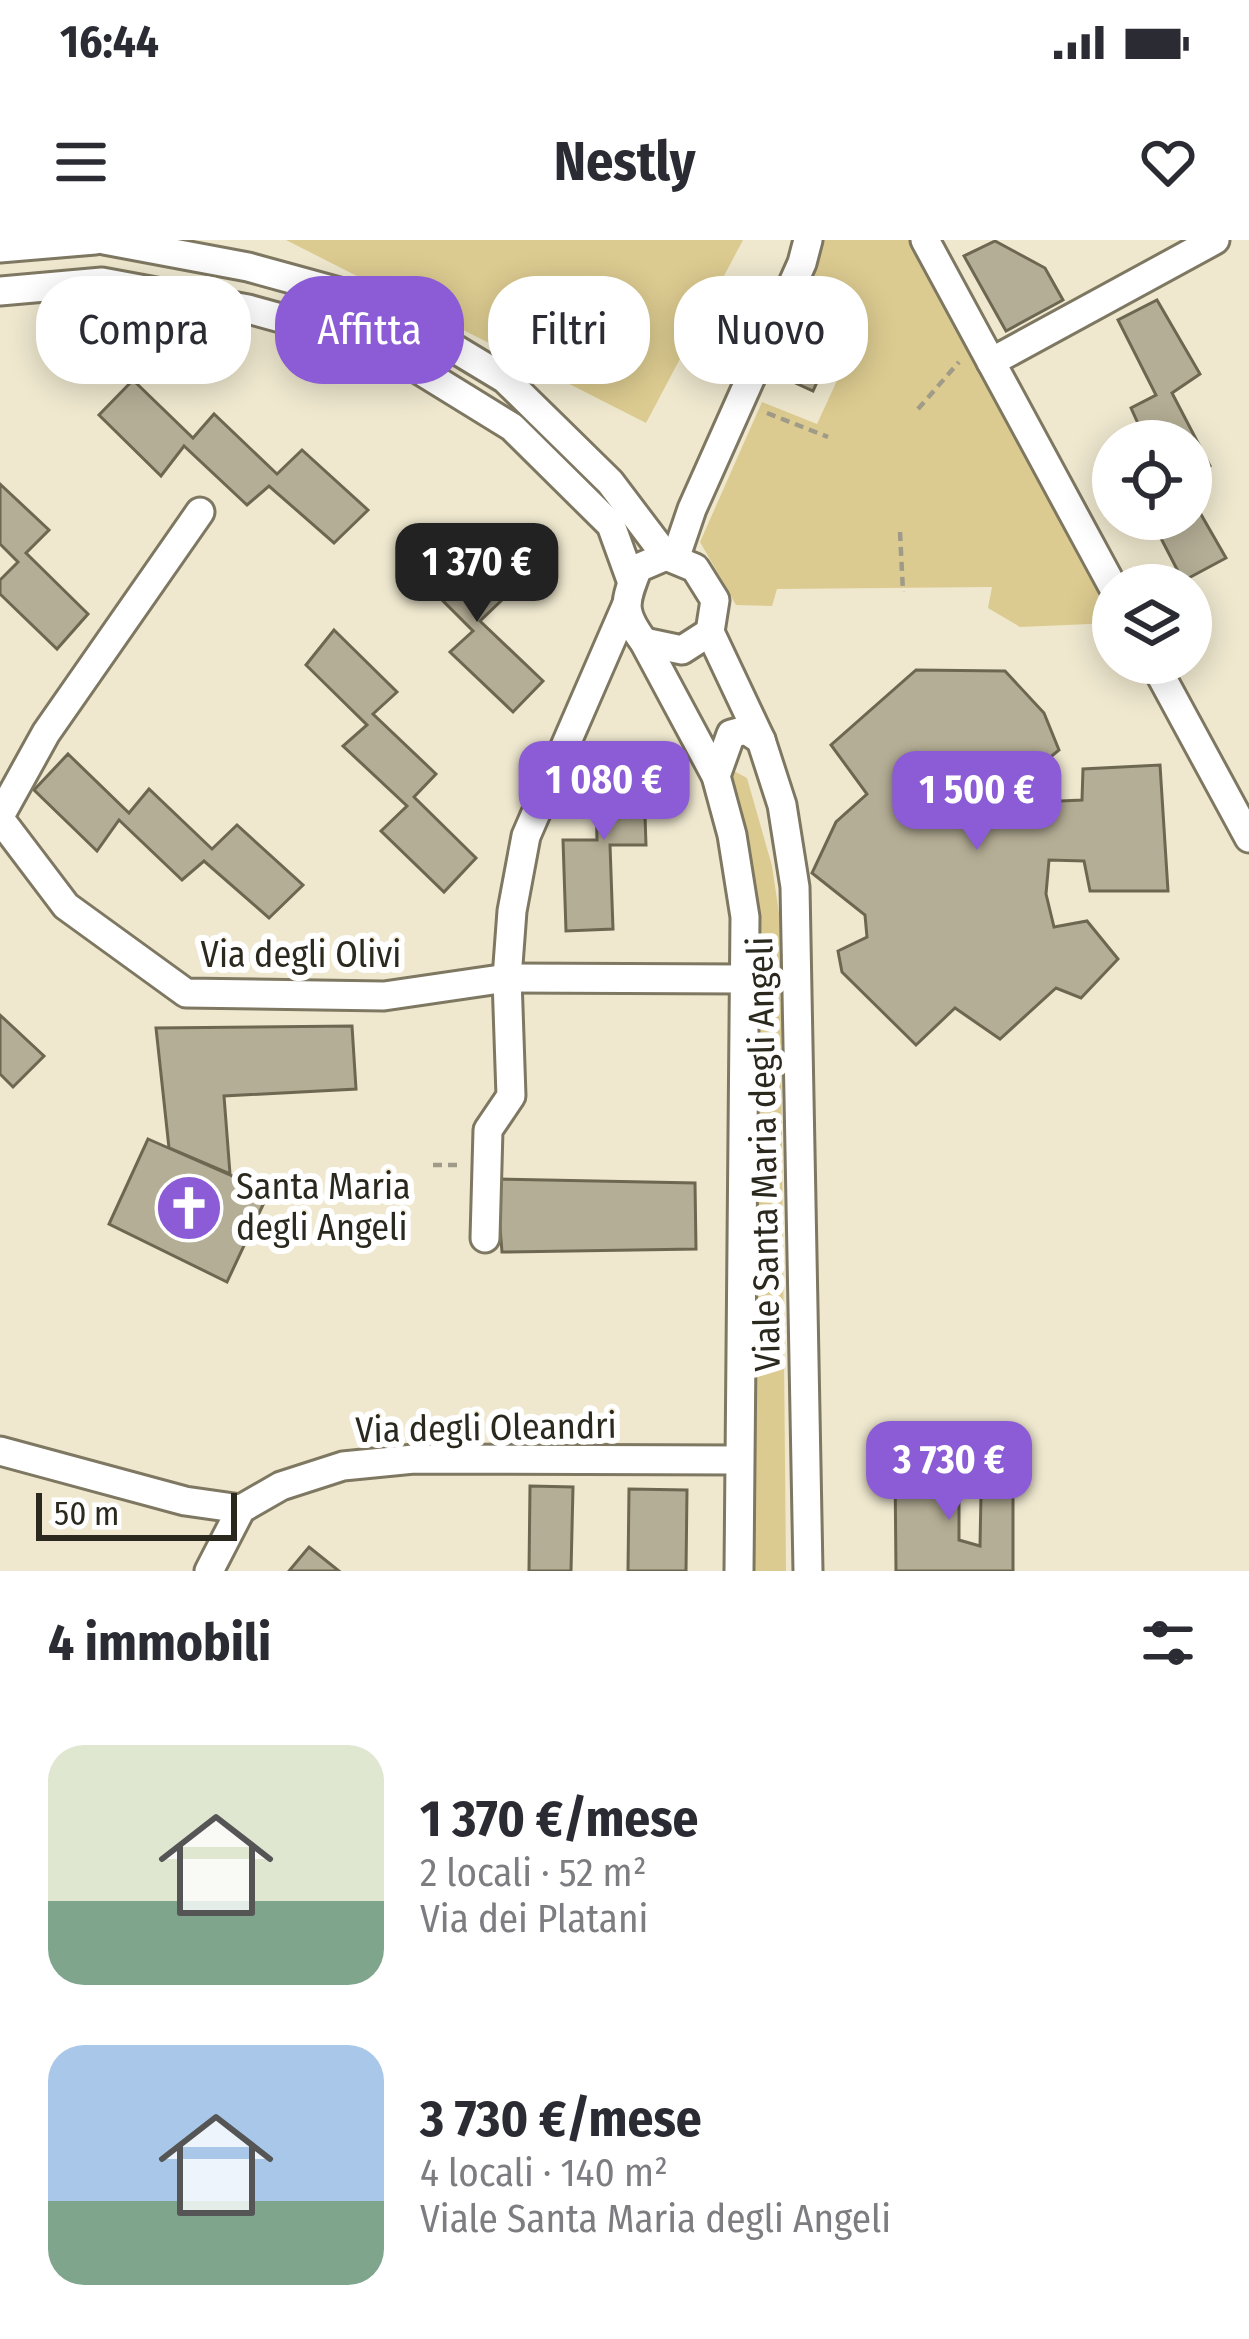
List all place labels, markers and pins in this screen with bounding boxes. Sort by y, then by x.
pin: 1 370 € [366,523,588,625]
pin: 1 080 € [493,741,715,843]
pin: 1 500 € [866,751,1088,853]
place label: Santa Maria degli Angeli [236,1165,411,1250]
church icon: Santa Maria degli Angeli [154,1173,224,1243]
pin: 3 730 € [838,1421,1060,1523]

